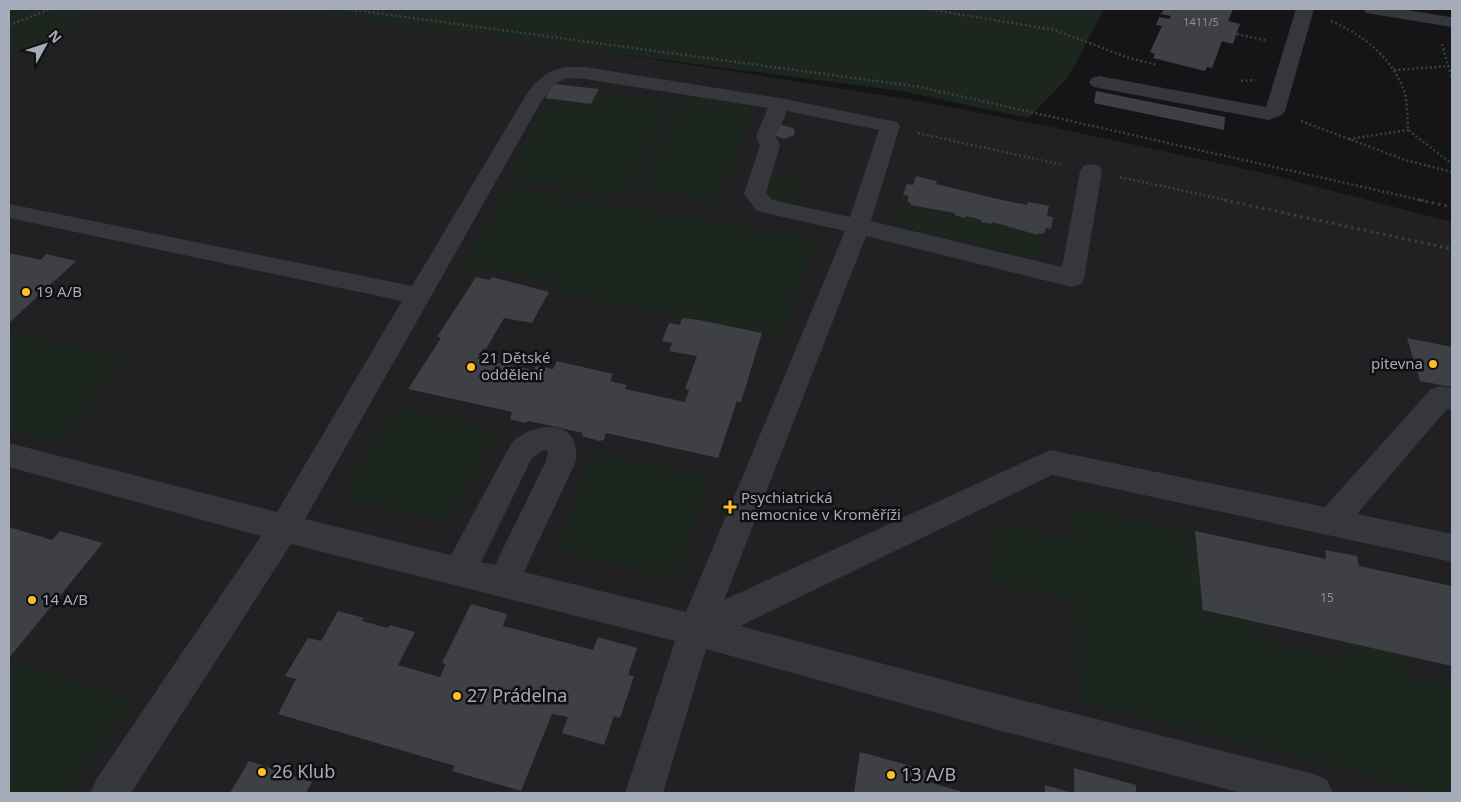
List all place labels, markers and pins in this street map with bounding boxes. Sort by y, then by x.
place label: 19 A/B [36,281,82,301]
marker: 19 A/B [20,286,32,298]
place label: 21 Dětské oddělení [481,347,551,384]
place label: pitevna [1371,353,1423,373]
marker: pitevna [1427,358,1439,370]
marker: 21 Dětské oddělení [465,361,477,373]
place label: Psychiatrická nemocnice v Kroměříži [741,487,901,524]
marker: Psychiatrická nemocnice v Kroměříži [723,500,737,514]
place label: 14 A/B [42,589,88,609]
marker: 14 A/B [26,594,38,606]
place label: 27 Prádelna [467,683,567,707]
marker: 27 Prádelna [451,690,463,702]
place label: 26 Klub [272,759,335,783]
place label: 13 A/B [901,762,956,786]
marker: 26 Klub [256,766,268,778]
marker: 13 A/B [885,769,897,781]

